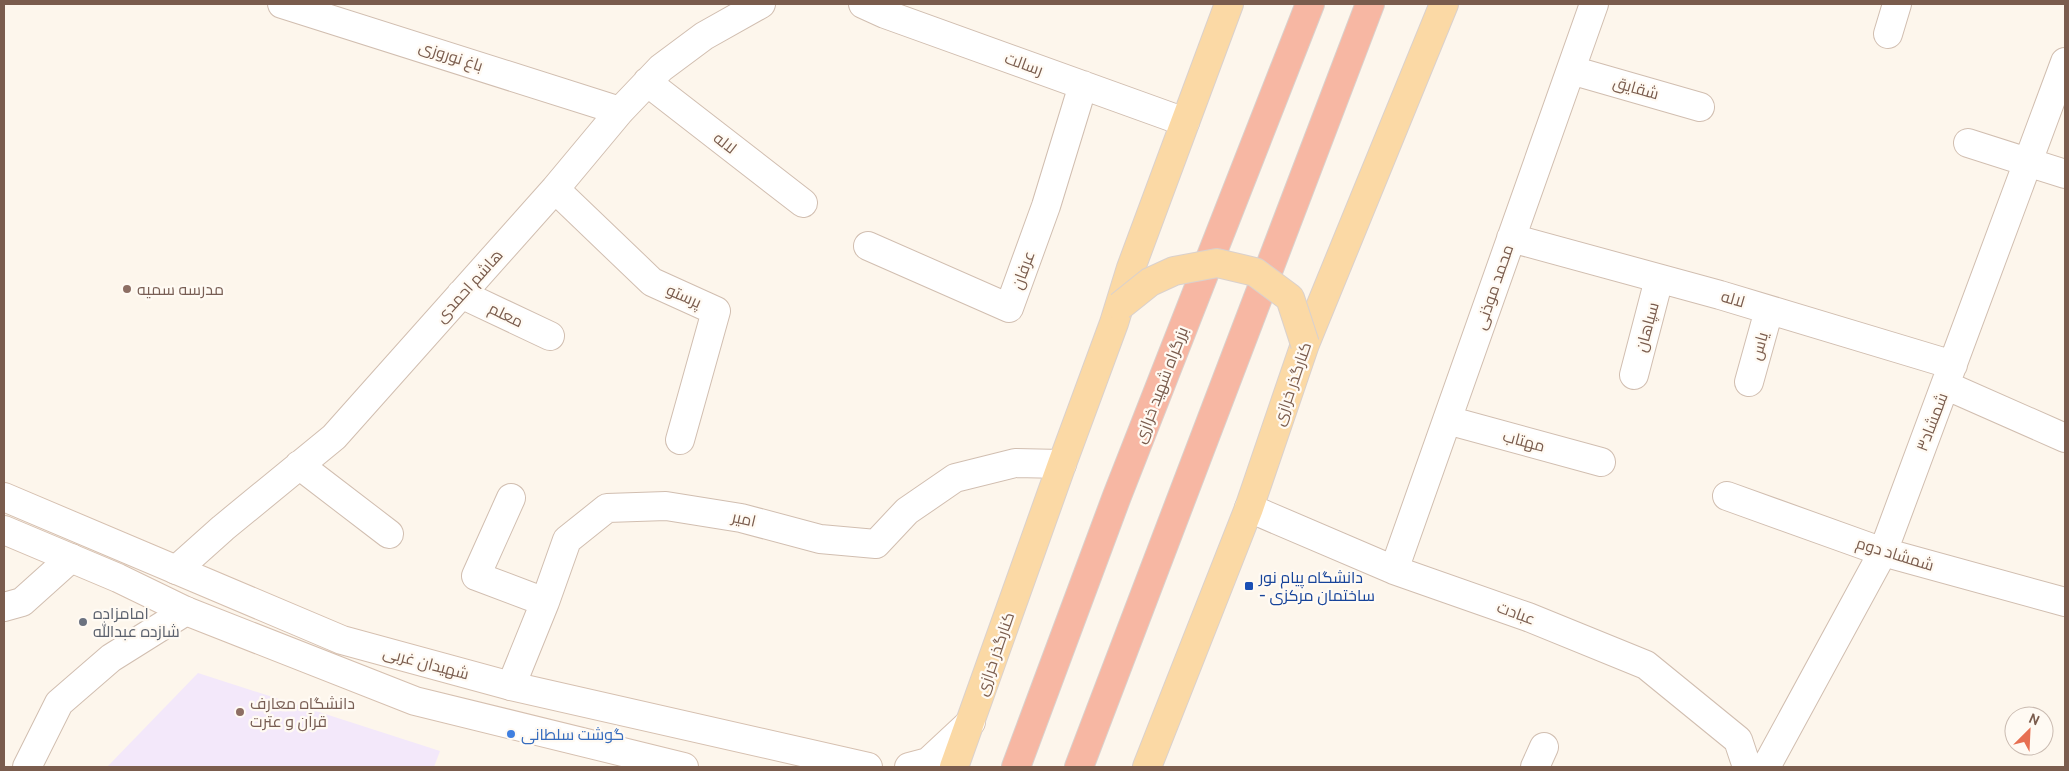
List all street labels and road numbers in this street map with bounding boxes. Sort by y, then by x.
street label: باغ نوروزی [416,37,486,77]
street label: رسالت [1002,48,1046,80]
street label: شقایق [1611,72,1661,105]
street label: لاله [710,128,740,158]
street label: محمد موذنی [1471,242,1518,332]
street label: هاشم احمدی [431,246,508,328]
street label: عرفان [1007,248,1040,292]
street label: پرستو [663,280,705,314]
street label: لاله [1719,287,1747,311]
street label: معلم [485,299,526,333]
street label: سپاهان [1631,300,1664,354]
street label: بزرگراه شهید خرازی [1130,324,1193,446]
street label: یاس [1746,329,1773,363]
street label: کنارگذر خرازی [1269,340,1316,429]
street label: شمشاد۳ [1912,390,1952,454]
street label: مهتاب [1501,426,1547,457]
street label: امیر [729,507,758,531]
street label: شمشاد دوم [1853,533,1936,577]
street label: عبادت [1494,597,1538,629]
street label: کنارگذر خرازی [972,610,1019,699]
street label: شهیدان غربی [381,642,471,685]

